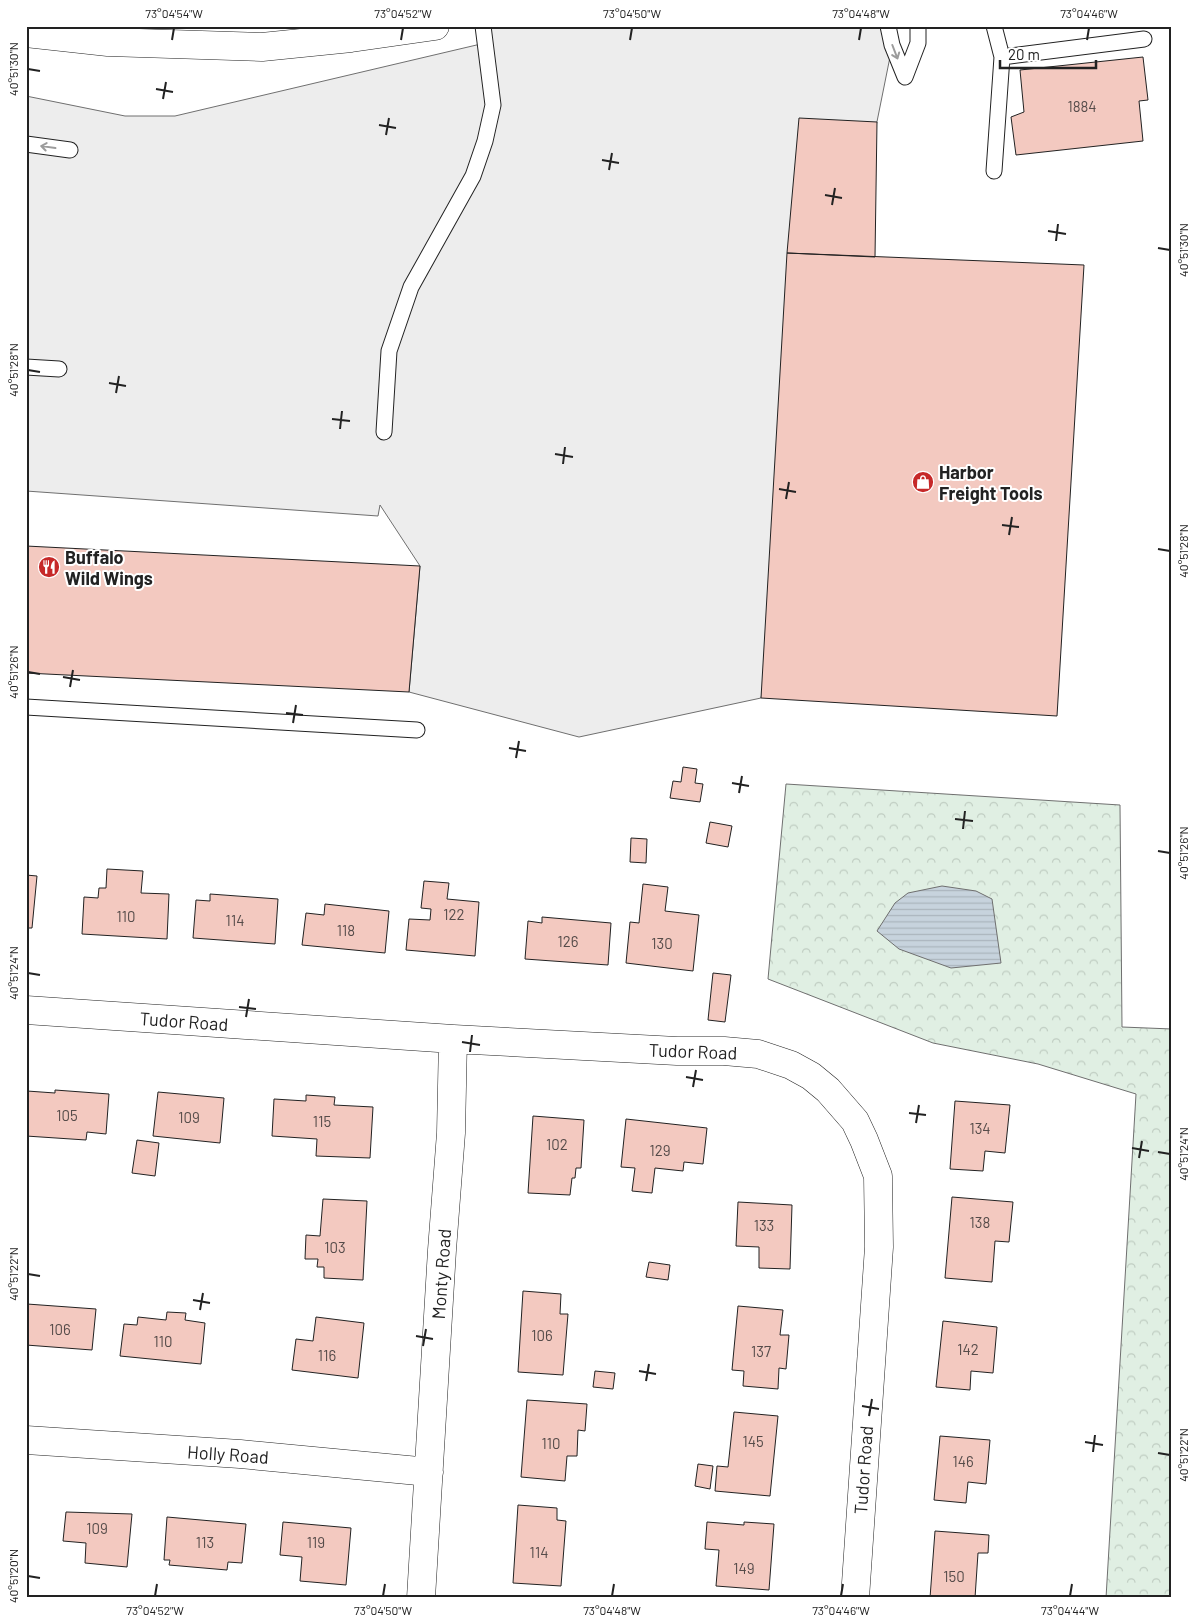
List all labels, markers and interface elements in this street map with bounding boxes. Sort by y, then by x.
text: 73°04'54"W [145,6,203,20]
text: 73°04'52"W [374,6,432,20]
text: 73°04'50"W [603,6,661,20]
text: 73°04'48"W [832,6,890,20]
text: 73°04'46"W [1060,6,1118,20]
scale bar [1000,38,1097,70]
text: 40°51'30"N [6,42,20,96]
one-way arrow [890,44,900,59]
text: 20 m [1008,45,1040,63]
house number: 1884 [1067,97,1097,115]
one-way arrow [41,142,57,152]
text: 40°51'30"N [1176,223,1190,277]
text: 40°51'28"N [6,343,20,397]
place label: Harbor Freight Tools [939,461,1042,504]
shop icon: Harbor Freight Tools [911,470,935,494]
text: 40°51'28"N [1176,524,1190,578]
place label: Buffalo Wild Wings [65,546,153,589]
restaurant icon: Buffalo Wild Wings [37,555,61,579]
text: 40°51'26"N [6,645,20,699]
text: 40°51'26"N [1176,826,1190,880]
house number: 122 [443,905,465,923]
house number: 110 [116,907,136,925]
house number: 114 [226,911,244,929]
house number: 118 [337,921,355,939]
house number: 126 [557,932,579,950]
house number: 130 [651,934,673,952]
text: 40°51'24"N [6,946,20,1000]
street label: Tudor Road [139,1007,229,1035]
street label: Tudor Road [648,1038,738,1064]
house number: 105 [56,1106,78,1124]
house number: 109 [178,1108,200,1126]
house number: 115 [313,1112,331,1130]
house number: 134 [969,1119,991,1137]
text: 40°51'24"N [1176,1127,1190,1181]
house number: 102 [546,1135,568,1153]
house number: 129 [649,1141,671,1159]
house number: 138 [970,1213,990,1231]
house number: 133 [754,1216,774,1234]
street label: Monty Road [427,1228,455,1320]
house number: 103 [324,1238,346,1256]
text: 40°51'22"N [6,1247,20,1301]
house number: 106 [49,1320,71,1338]
house number: 106 [531,1326,553,1344]
house number: 110 [153,1332,173,1350]
house number: 142 [957,1340,979,1358]
house number: 137 [751,1342,771,1360]
house number: 116 [318,1346,336,1364]
street label: Tudor Road [849,1425,877,1515]
text: 40°51'22"N [1176,1428,1190,1482]
house number: 145 [742,1432,764,1450]
house number: 110 [541,1434,561,1452]
street label: Holly Road [187,1440,269,1468]
house number: 146 [952,1452,974,1470]
house number: 109 [86,1519,108,1537]
house number: 113 [196,1533,214,1551]
house number: 119 [307,1533,325,1551]
house number: 114 [530,1543,548,1561]
text: 40°51'20"N [6,1549,20,1603]
house number: 149 [733,1559,755,1577]
house number: 150 [943,1567,965,1585]
text: 73°04'52"W [126,1603,184,1617]
text: 73°04'50"W [354,1603,412,1617]
text: 73°04'48"W [583,1603,641,1617]
text: 73°04'46"W [812,1603,870,1617]
text: 73°04'44"W [1041,1603,1099,1617]

